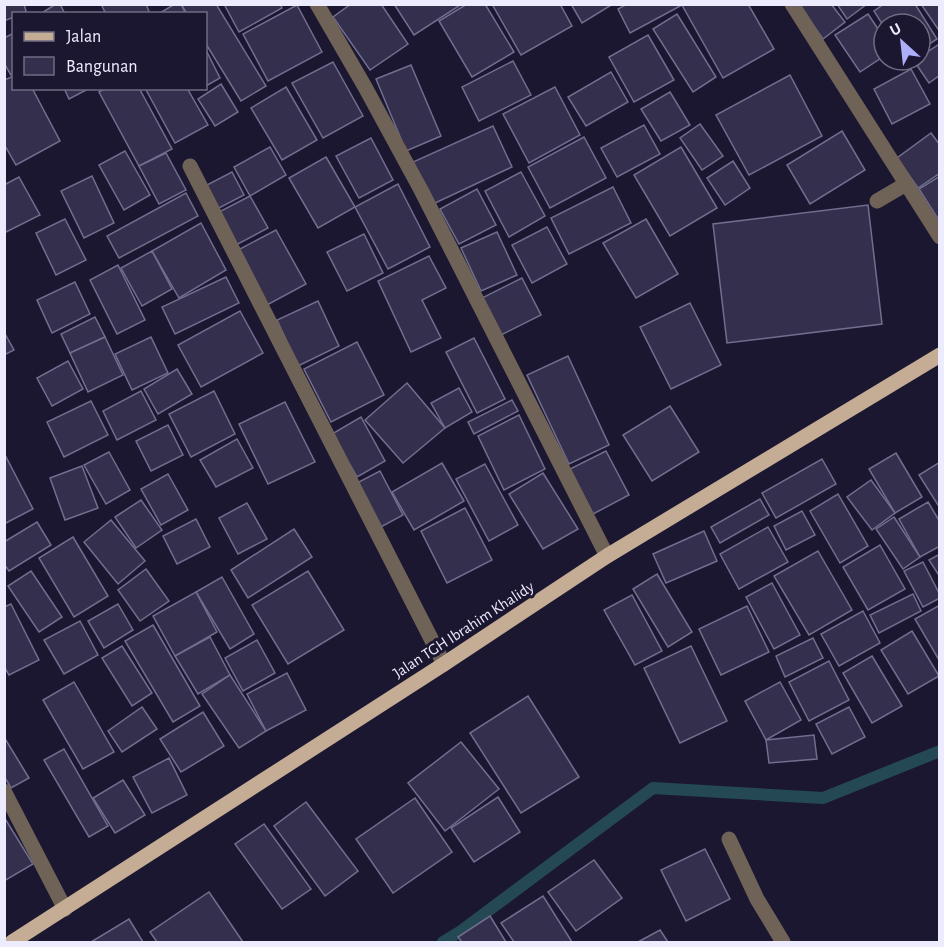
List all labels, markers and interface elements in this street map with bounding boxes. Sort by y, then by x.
legend [12,12,207,90]
north arrow [872,12,932,72]
text: U [887,20,904,39]
text: Jalan [66,28,101,46]
text: Bangunan [66,58,138,76]
street label: Jalan TGH Ibrahim Khalidy [390,578,537,682]

